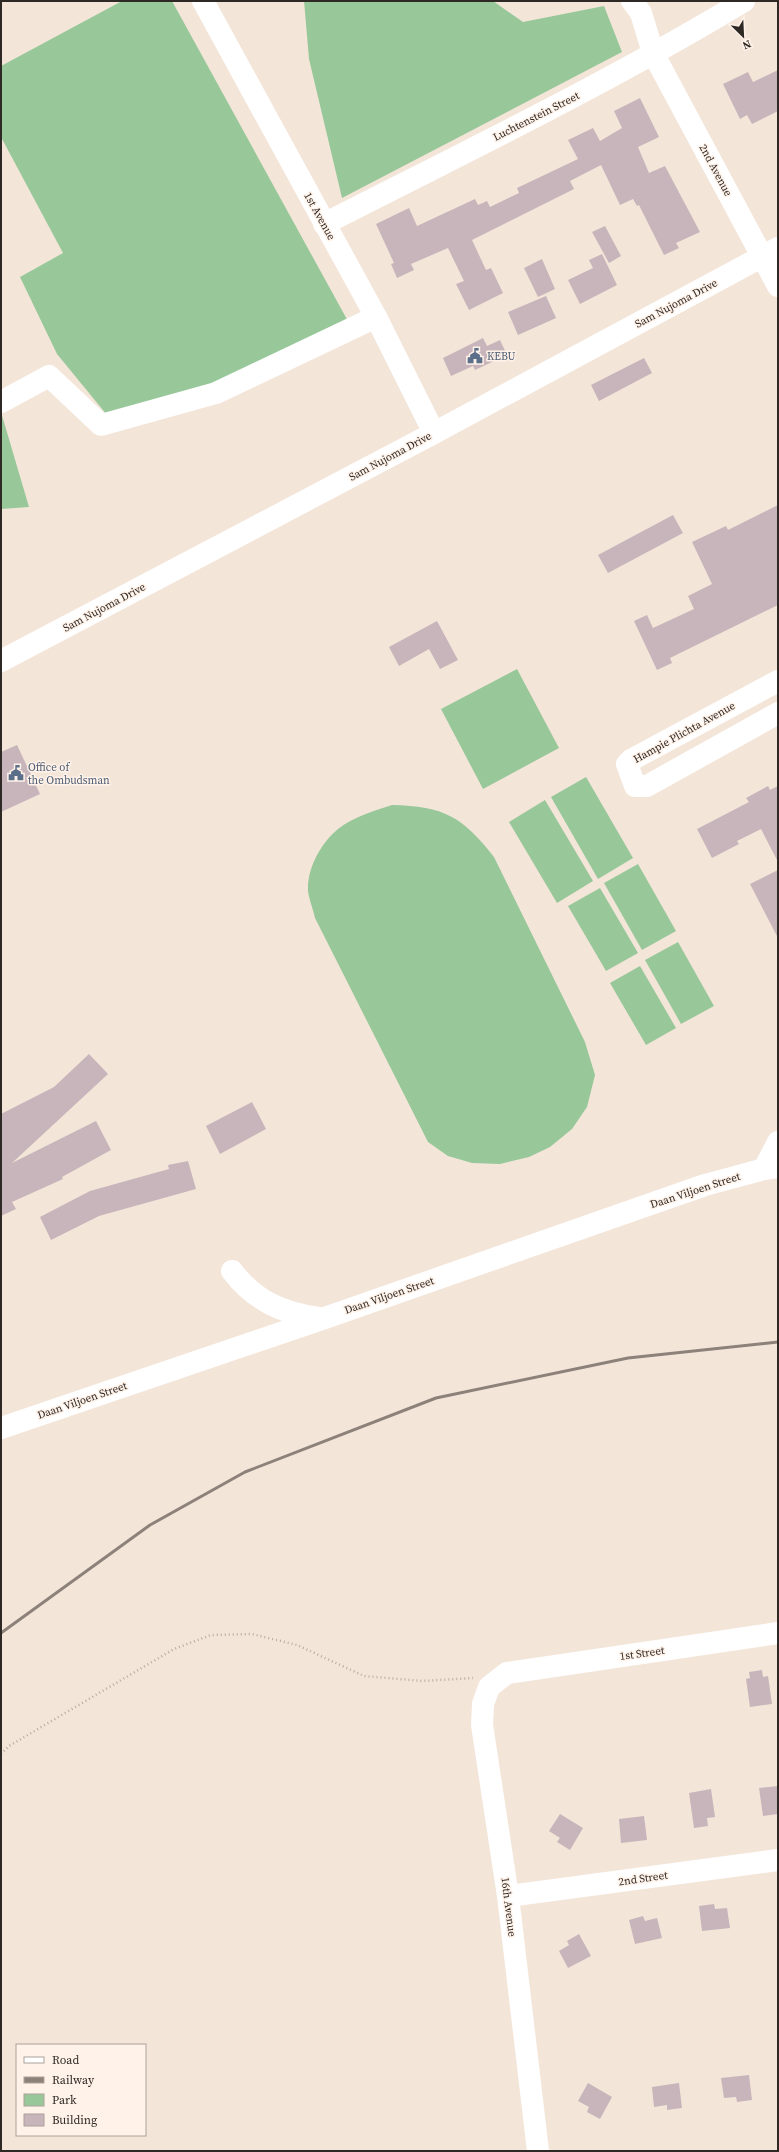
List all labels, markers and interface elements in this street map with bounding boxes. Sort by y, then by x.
north arrow [723,16,763,56]
text: N [740,36,754,53]
street label: Luchtenstein Street [490,88,582,145]
street label: 2nd Avenue [696,142,736,199]
street label: 1st Avenue [300,190,339,243]
street label: Sam Nujoma Drive [632,275,721,332]
public building icon: KEBU [466,347,484,365]
place label: KEBU [487,349,516,364]
street label: Sam Nujoma Drive [346,428,435,485]
street label: Sam Nujoma Drive [60,579,149,636]
street label: Hampie Plichta Avenue [631,698,738,767]
place label: Office of the Ombudsman [28,760,110,788]
public building icon: Office of the Ombudsman [7,764,25,782]
street label: Daan Viljoen Street [648,1169,743,1212]
street label: Daan Viljoen Street [342,1273,436,1318]
street label: Daan Viljoen Street [35,1378,129,1423]
street label: 1st Street [619,1643,666,1664]
street label: 2nd Street [618,1868,669,1889]
street label: 16th Avenue [497,1876,520,1938]
legend [16,2044,146,2136]
text: Road [52,2052,79,2068]
text: Railway [52,2072,95,2088]
text: Park [52,2092,77,2108]
text: Building [52,2112,97,2128]

